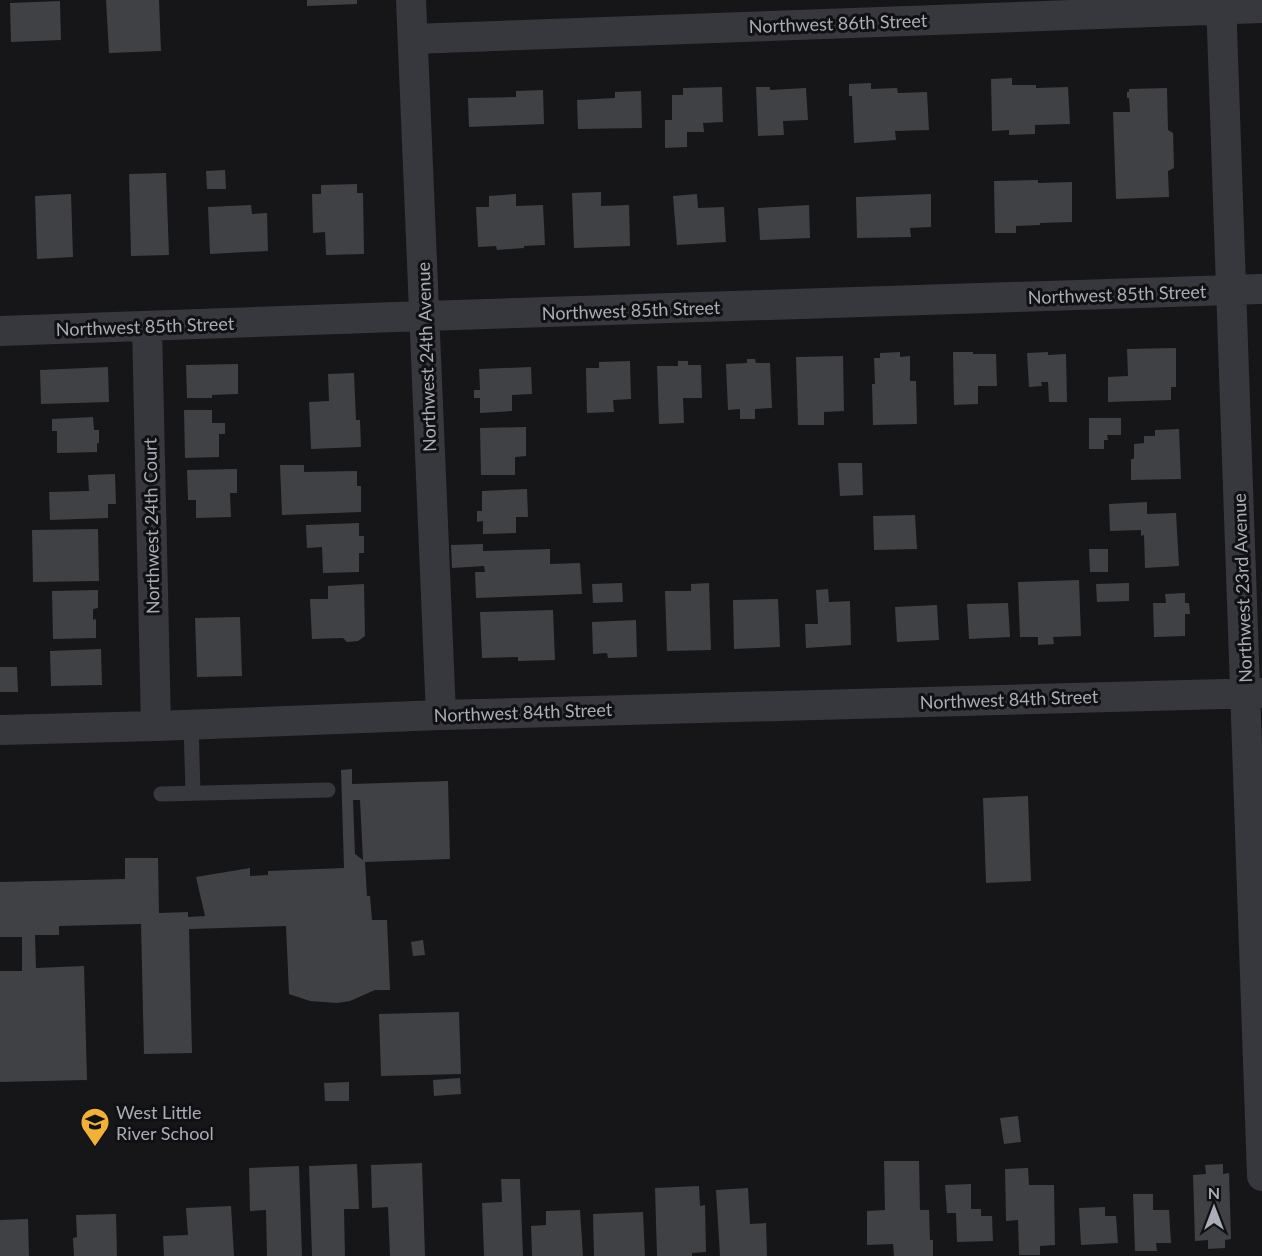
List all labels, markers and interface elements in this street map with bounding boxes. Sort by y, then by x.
street label: Northwest 86th Street [748,9,928,37]
street label: Northwest 24th Avenue [412,262,440,452]
street label: Northwest 85th Street [1027,280,1207,308]
street label: Northwest 85th Street [541,296,721,324]
street label: Northwest 85th Street [55,312,235,340]
street label: Northwest 24th Court [138,437,164,614]
street label: Northwest 23rd Avenue [1228,493,1256,683]
street label: Northwest 84th Street [919,685,1099,713]
street label: Northwest 84th Street [433,698,613,726]
place label: West Little River School [116,1101,214,1144]
school or university icon: West Little River School [79,1106,111,1148]
north arrow [1184,1178,1244,1238]
text: N [1208,1183,1220,1202]

